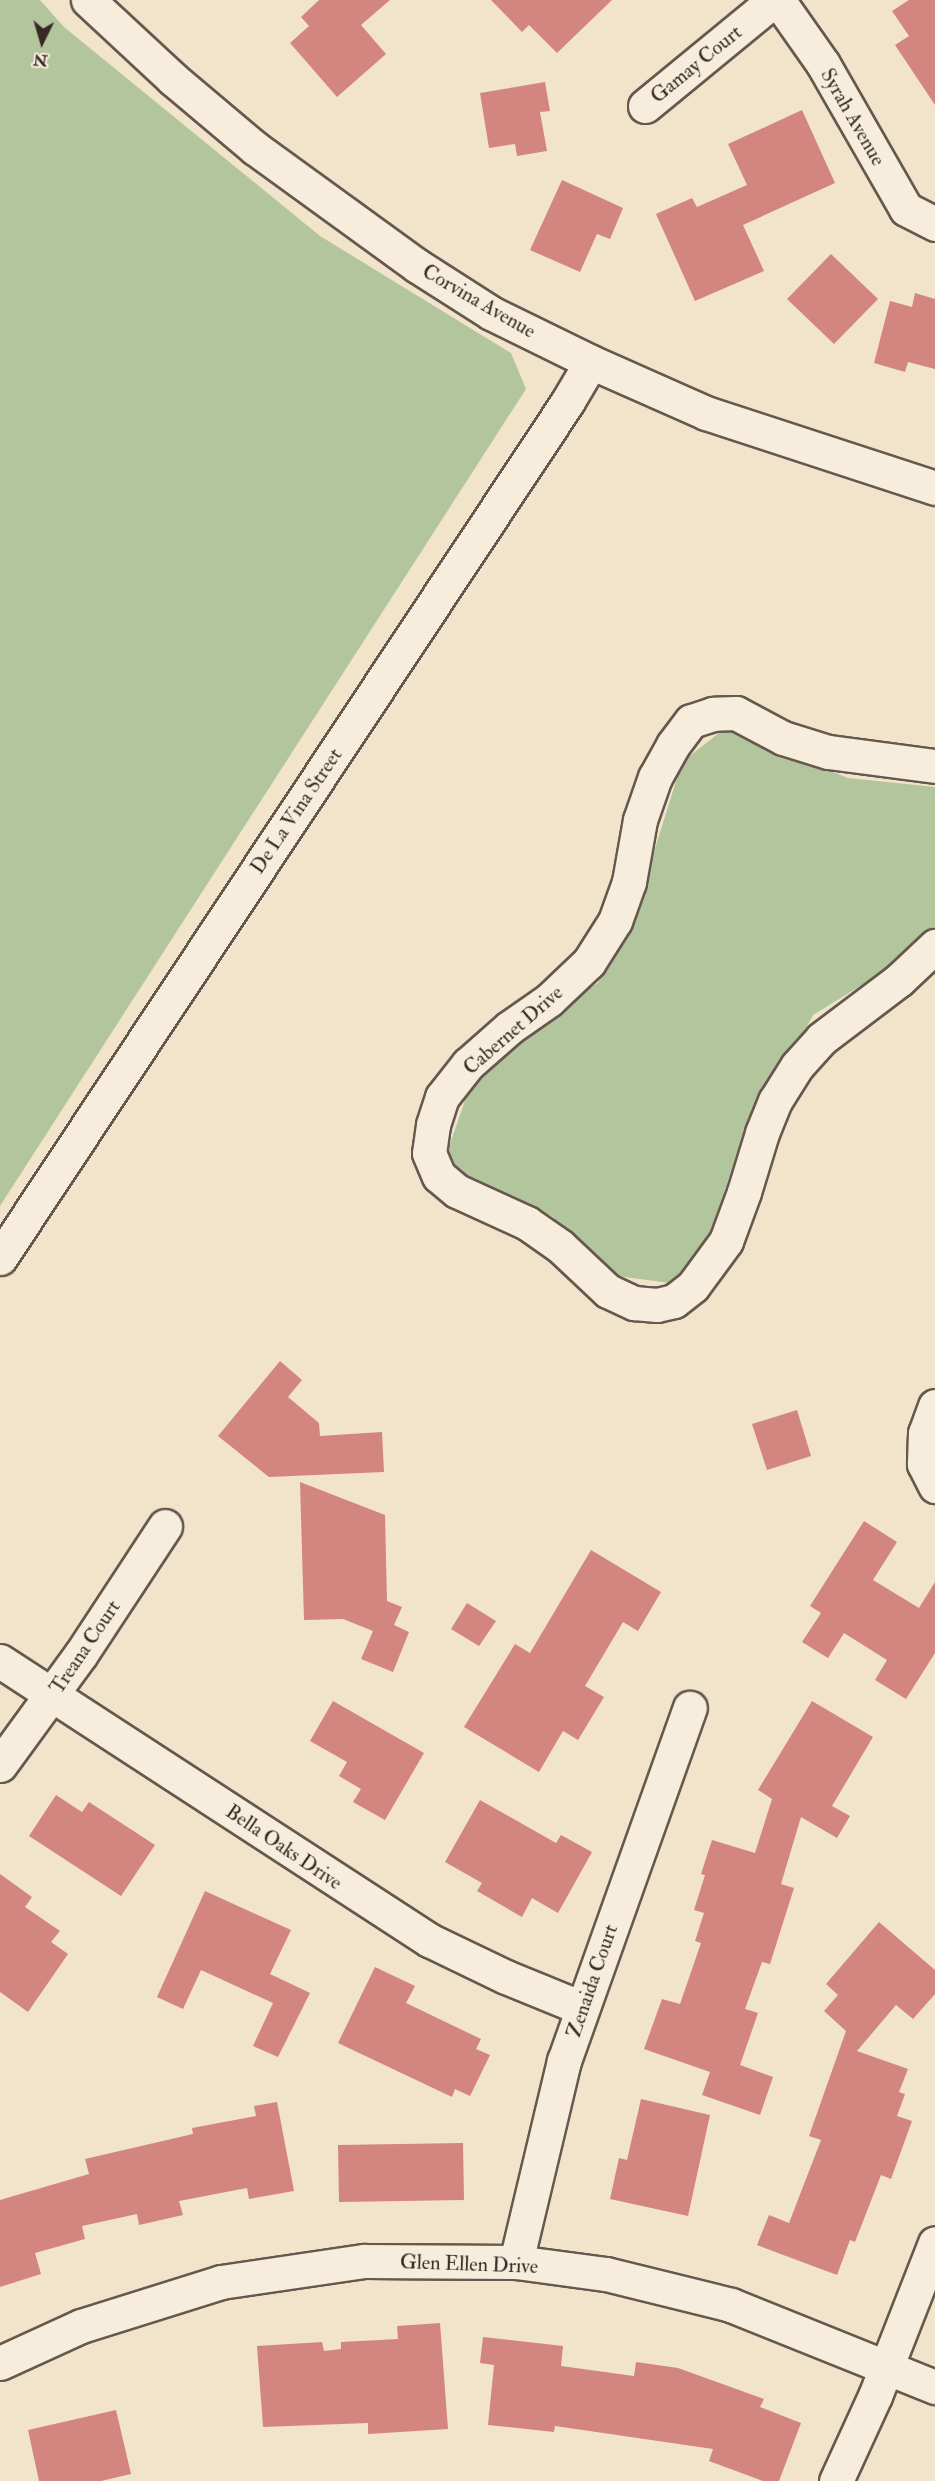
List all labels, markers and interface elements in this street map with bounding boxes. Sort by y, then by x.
north arrow [12,12,72,72]
street label: Gamay Court [646,20,746,108]
text: N [32,49,48,71]
street label: Syrah Avenue [816,64,890,170]
street label: Corvina Avenue [418,259,540,343]
street label: De La Vina Street [245,744,347,878]
street label: Cabernet Drive [458,980,568,1080]
street label: Treana Court [45,1596,125,1698]
street label: Bella Oaks Drive [221,1799,347,1895]
street label: Zenaida Court [561,1921,623,2041]
street label: Glen Ellen Drive [400,2250,538,2278]

